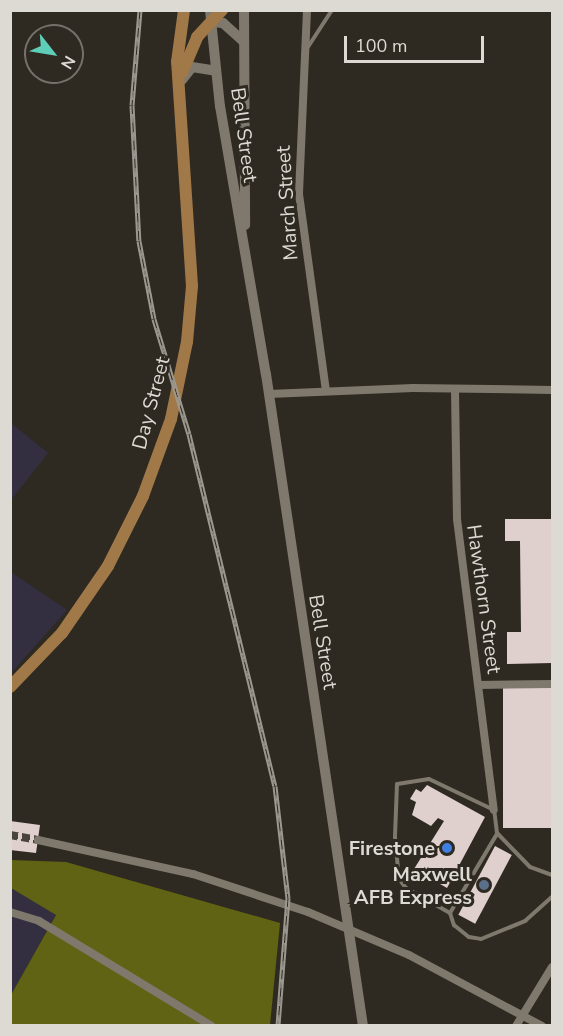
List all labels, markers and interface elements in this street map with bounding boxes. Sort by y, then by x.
north arrow [24,24,84,84]
scale bar [347,24,486,62]
text: 100 m [355,34,407,58]
text: N [55,51,80,73]
street label: Bell Street [225,86,263,184]
street label: March Street [271,145,303,261]
street label: Day Street [127,354,175,452]
street label: Hawthorn Street [462,523,506,675]
street label: Bell Street [304,593,342,691]
place label: Firestone [349,836,435,860]
marker: Firestone [440,841,454,855]
place label: Maxwell AFB Express [354,862,472,909]
marker: Maxwell AFB Express [477,878,491,892]

